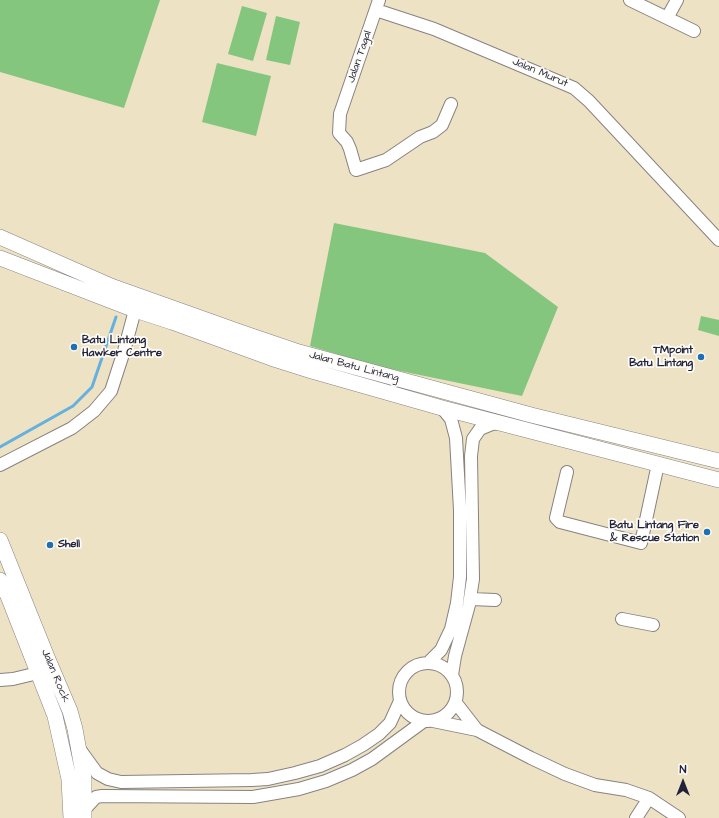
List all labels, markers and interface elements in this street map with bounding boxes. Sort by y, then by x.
street label: Jalan Tagal [345,29,375,85]
street label: Jalan Murut [510,55,570,91]
place label: Batu Lintang Hawker Centre [82,334,162,360]
marker: Batu Lintang Hawker Centre [69,342,79,352]
place label: TMpoint Batu Lintang [629,344,693,370]
street label: Jalan Batu Lintang [308,349,400,385]
marker: TMpoint Batu Lintang [696,352,706,362]
place label: Batu Lintang Fire & Rescue Station [609,519,699,545]
marker: Batu Lintang Fire & Rescue Station [702,527,712,537]
place label: Shell [58,538,80,552]
marker: Shell [45,540,55,550]
street label: Jalan Rock [38,647,72,705]
north arrow [663,762,703,802]
text: N [680,762,686,777]

